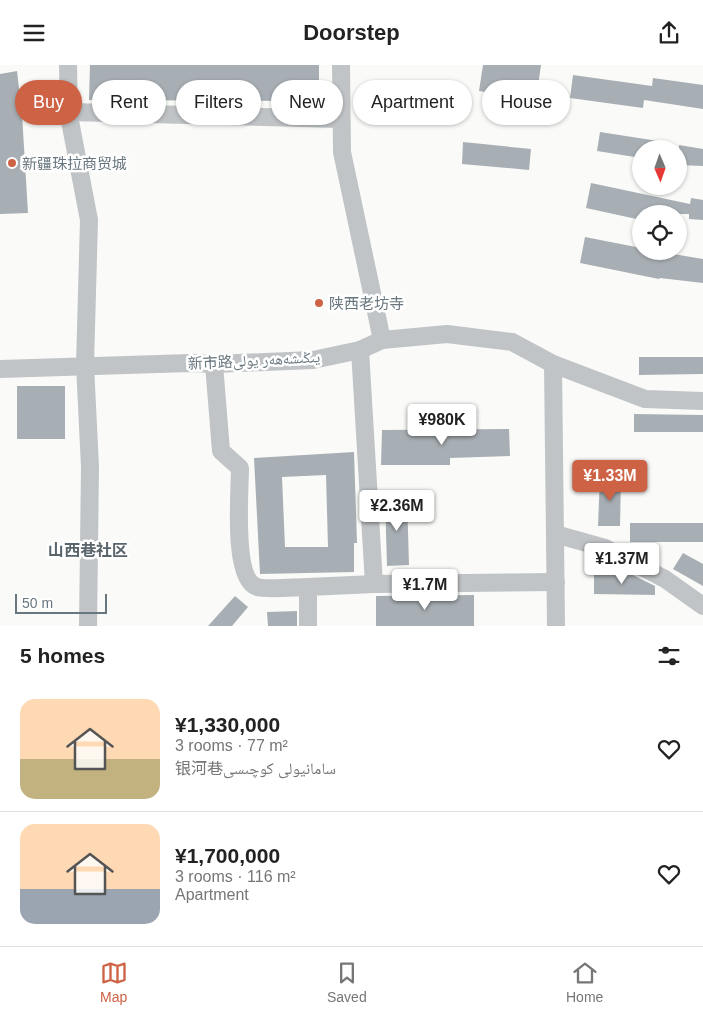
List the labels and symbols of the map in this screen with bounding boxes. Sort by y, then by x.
north arrow [632,140,688,195]
place label: 新疆珠拉商贸城 [22,155,127,172]
marker: 新疆珠拉商贸城 [6,157,18,169]
place label: 陕西老坊寺 [329,295,404,312]
marker: 陕西老坊寺 [313,297,325,309]
street label: 新市路يىڭىشەھەر يولى [187,348,321,374]
pin: ¥980K [407,403,477,446]
pin: ¥1.33M [569,459,651,502]
pin: ¥2.36M [356,489,438,532]
district label: 山西巷社区 [48,541,128,559]
pin: ¥1.37M [581,543,663,585]
pin: ¥1.7M [390,569,460,611]
scale bar [15,591,108,614]

